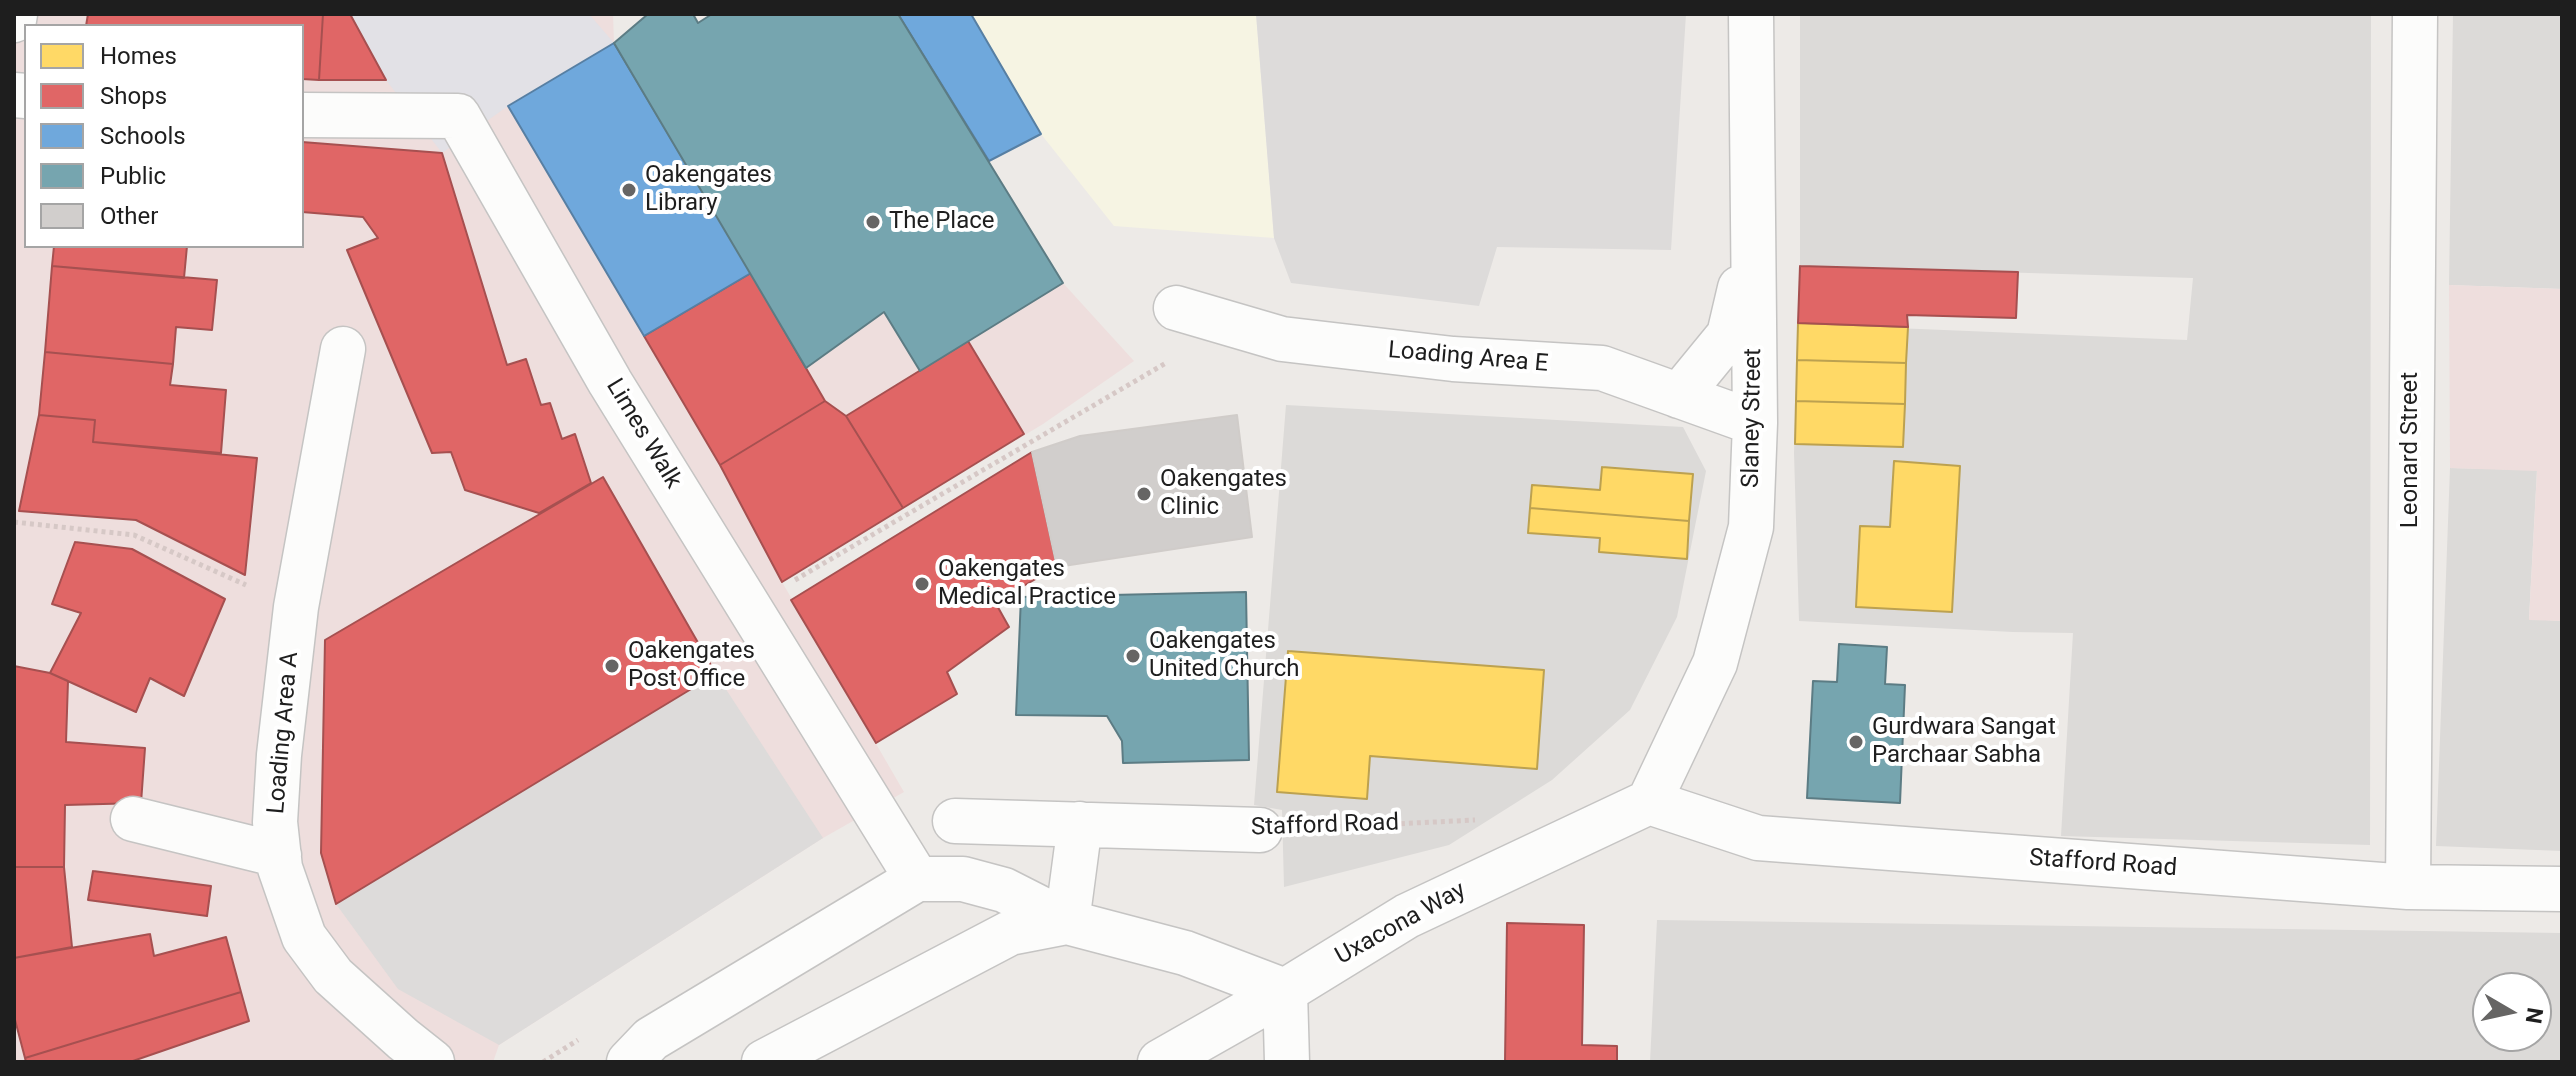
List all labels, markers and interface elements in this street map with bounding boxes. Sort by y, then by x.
legend [24,24,304,248]
text: Homes [100,42,177,70]
text: Shops [100,82,167,110]
text: Schools [100,122,186,150]
text: Public [100,162,166,190]
place label: Oakengates Library [645,162,772,218]
marker: Oakengates Library [620,181,638,199]
text: Other [100,202,158,230]
place label: The Place [889,208,995,236]
marker: The Place [864,213,882,231]
street label: Loading Area E [1387,337,1549,379]
street label: Slaney Street [1737,348,1769,488]
street label: Leonard Street [2397,372,2425,528]
street label: Limes Walk [599,374,687,494]
place label: Oakengates Clinic [1160,466,1287,522]
marker: Oakengates Clinic [1135,485,1153,503]
place label: Oakengates Medical Practice [938,556,1116,612]
marker: Oakengates Medical Practice [913,575,931,593]
place label: Oakengates United Church [1149,628,1299,684]
place label: Oakengates Post Office [628,638,755,694]
marker: Oakengates United Church [1124,647,1142,665]
street label: Loading Area A [263,651,305,815]
marker: Oakengates Post Office [603,657,621,675]
place label: Gurdwara Sangat Parchaar Sabha [1872,714,2056,770]
marker: Gurdwara Sangat Parchaar Sabha [1847,733,1865,751]
street label: Stafford Road [1251,809,1399,843]
street label: Stafford Road [2028,844,2178,884]
street label: Uxacona Way [1331,876,1471,972]
north arrow [2472,972,2552,1052]
text: N [2521,1006,2548,1025]

